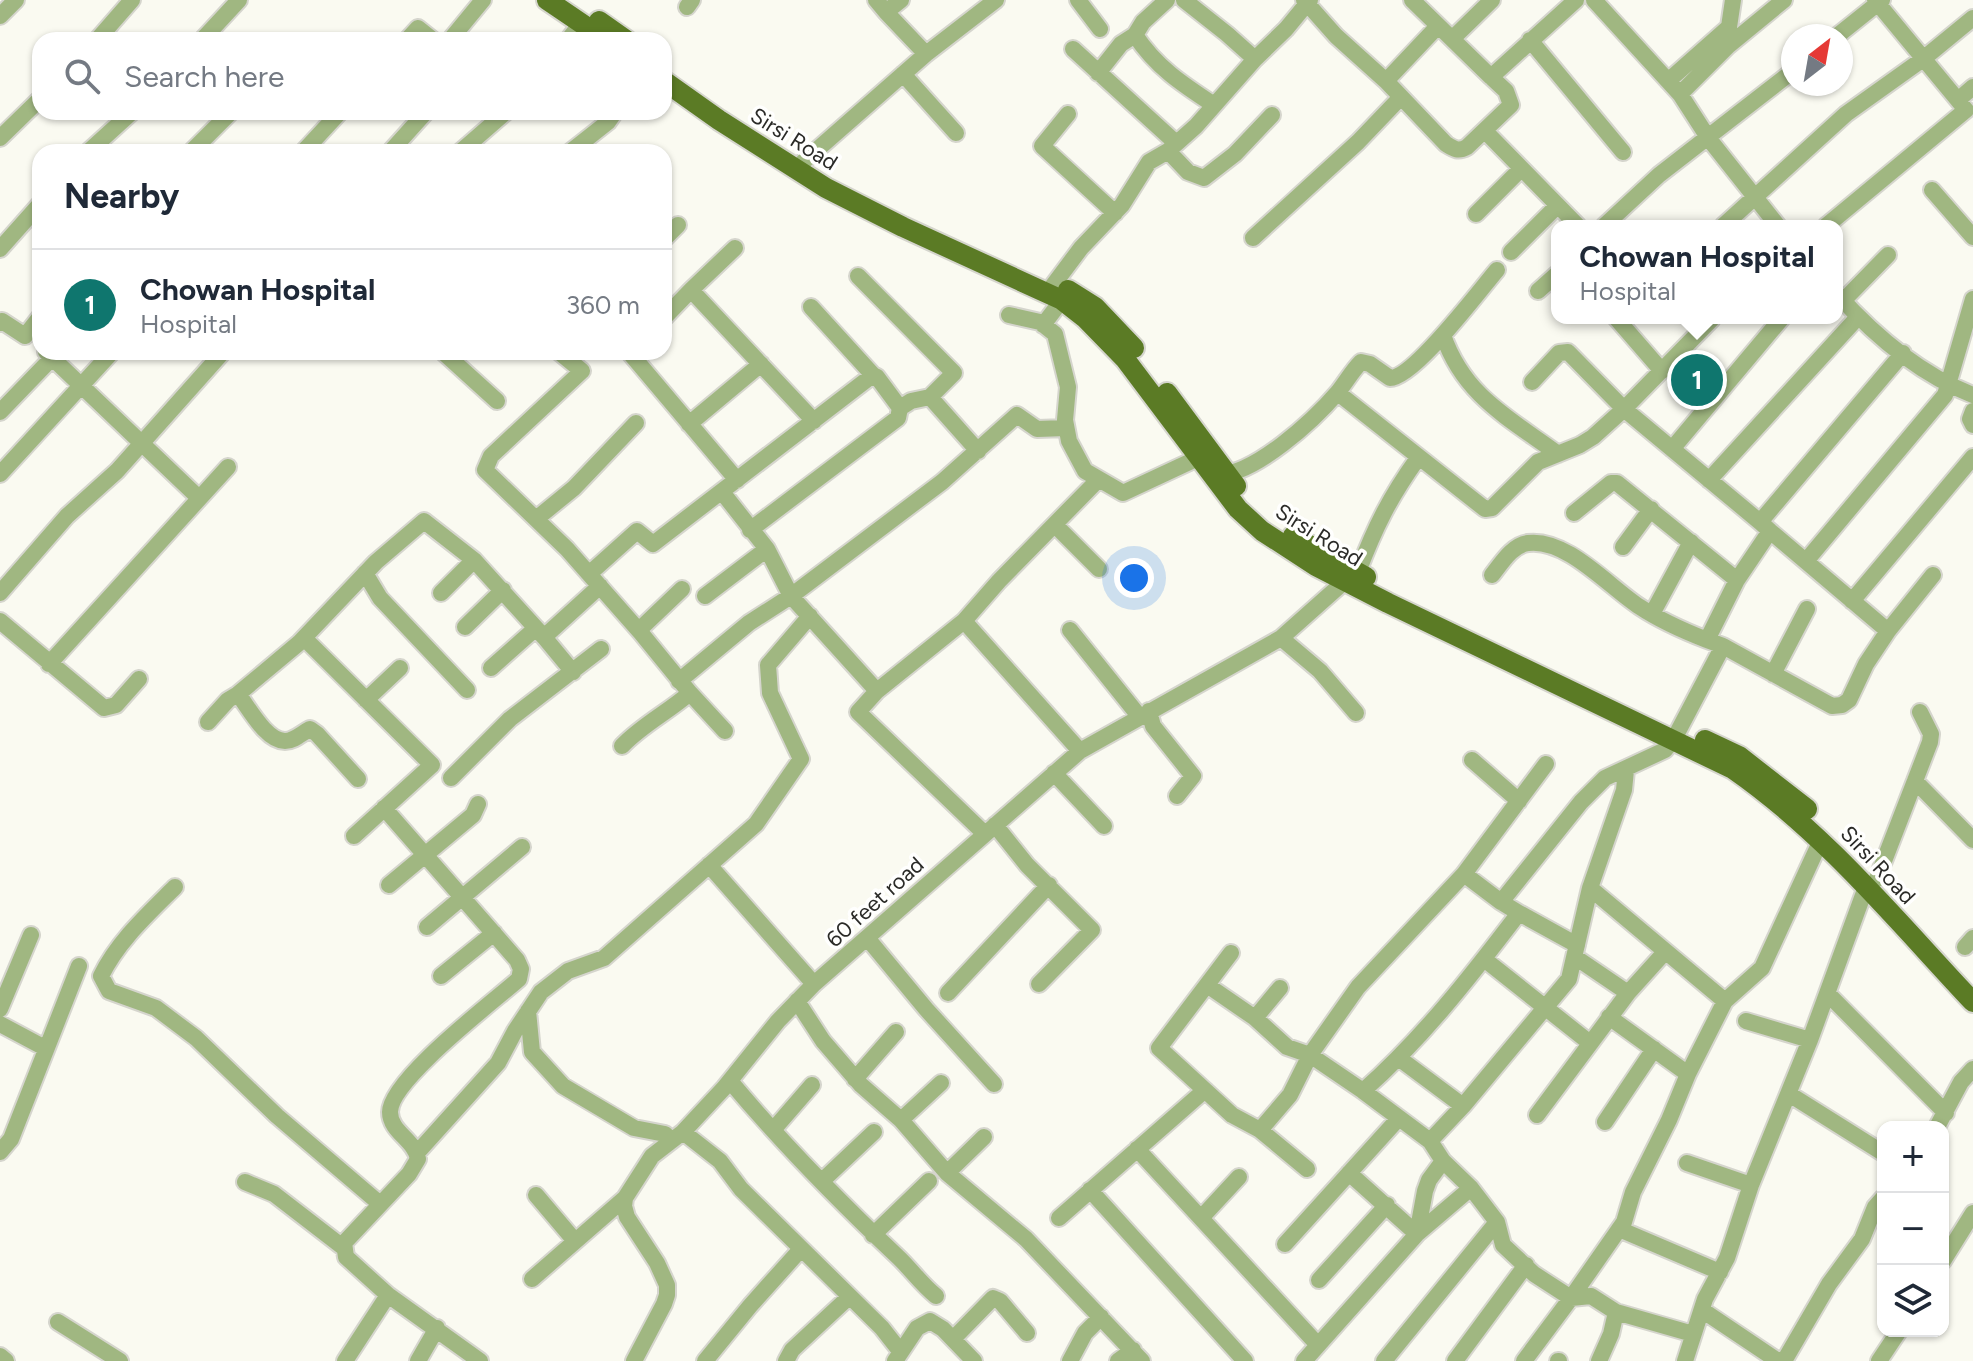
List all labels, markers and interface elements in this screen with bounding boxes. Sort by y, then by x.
north arrow [1781,24,1853,96]
search box [32,32,672,120]
icon: search [60,54,104,98]
text: Search here [124,58,284,95]
street label: Sirsi Road [746,102,842,176]
text: Nearby [64,176,179,217]
popup [1551,220,1843,324]
text: Chowan Hospital [1579,238,1815,275]
text: Chowan Hospital [140,271,375,308]
text: Hospital [1579,275,1676,307]
text: 1 [85,289,95,321]
text: 360 m [566,289,640,321]
text: Hospital [140,308,237,340]
pin: 1 [1671,350,1723,410]
street label: Sirsi Road [1271,498,1367,572]
your location [1114,558,1154,598]
street label: Sirsi Road [1835,820,1921,910]
street label: 60 feet road [821,851,929,953]
map controls [1877,1121,1949,1337]
button: + [1877,1121,1949,1193]
button: − [1877,1193,1949,1265]
button: layers [1877,1265,1949,1337]

